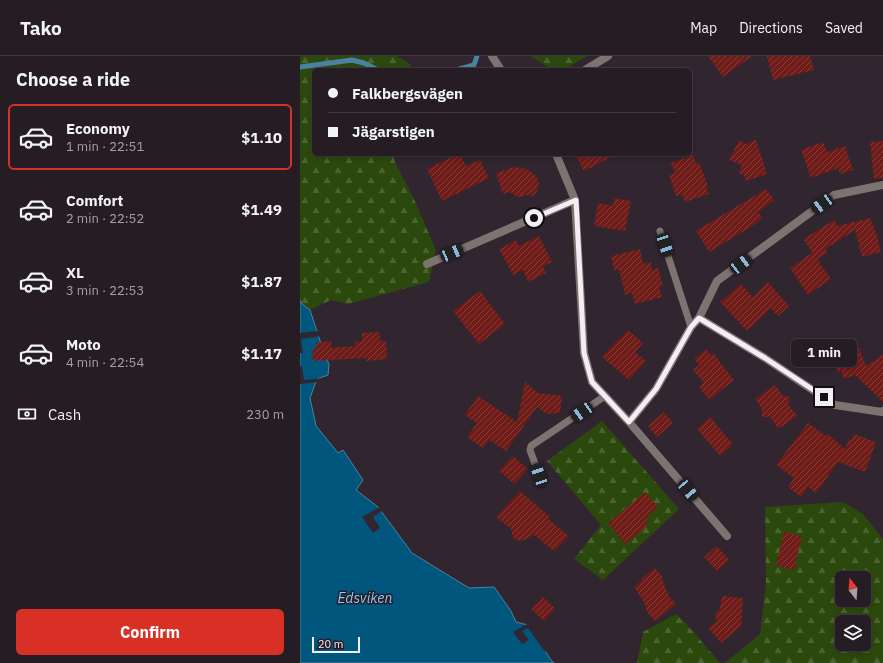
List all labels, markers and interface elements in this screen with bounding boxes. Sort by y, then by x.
text: Tako [20,16,62,40]
text: Map [690,19,717,37]
text: Directions [739,19,803,37]
text: Saved [825,19,863,37]
text: Choose a ride [16,68,130,91]
text: Falkbergsvägen [352,84,463,103]
icon: car [18,119,54,155]
text: Economy [66,119,130,138]
text: Jägarstigen [352,122,435,141]
text: $1.10 [241,128,282,147]
text: 1 min · 22:51 [66,138,144,155]
icon: car [18,191,54,227]
text: Comfort [66,191,123,210]
car [809,192,835,216]
text: $1.49 [241,200,282,219]
route start [525,209,543,227]
text: 2 min · 22:52 [66,210,144,227]
car [656,232,674,258]
car [439,243,465,263]
car [728,252,754,276]
icon: car [18,263,54,299]
text: XL [66,263,84,282]
text: $1.87 [241,272,282,291]
text: 3 min · 22:53 [66,282,144,299]
icon: car [18,335,54,371]
text: Moto [66,335,101,354]
callout: 1 min [791,339,857,367]
text: $1.17 [241,344,282,363]
text: 1 min [807,344,841,361]
text: 4 min · 22:54 [66,354,144,371]
route end [815,388,833,406]
car [569,400,595,424]
icon: cash [16,403,38,425]
text: Cash [48,405,81,424]
text: 230 m [246,406,284,423]
car [529,462,549,488]
car [676,477,700,503]
north arrow [835,571,871,607]
map controls [835,571,871,651]
water label: Edsviken [338,589,392,607]
button: Confirm [16,609,284,655]
button: layers [835,615,871,651]
scale bar [312,635,360,654]
text: 20 m [318,637,343,651]

